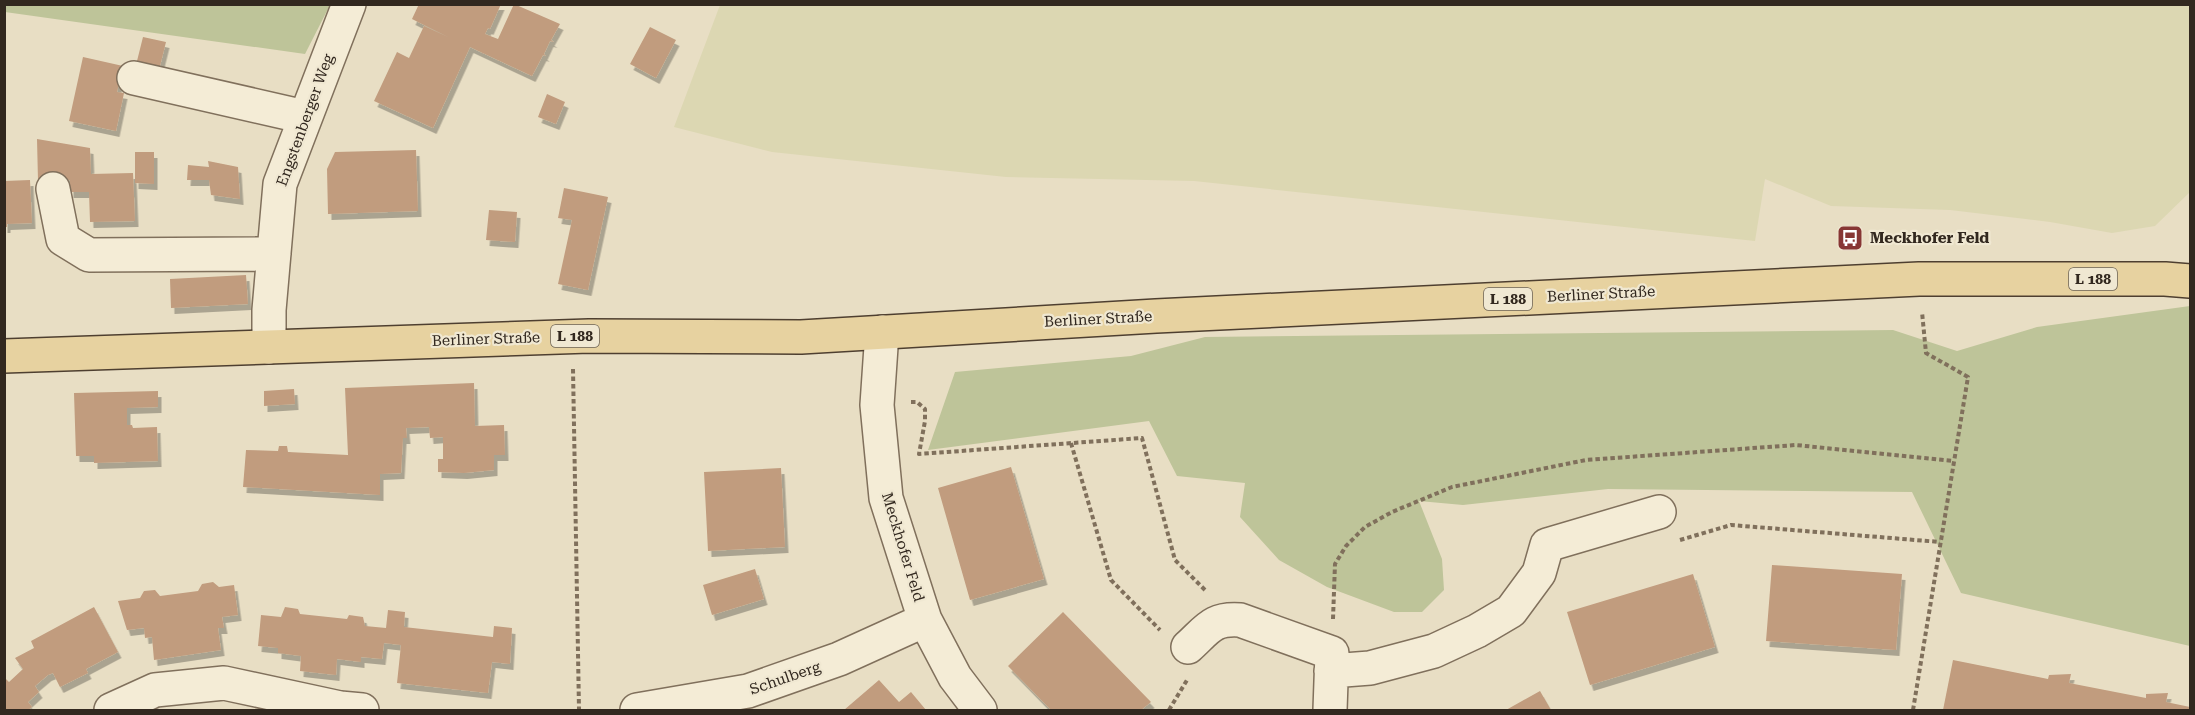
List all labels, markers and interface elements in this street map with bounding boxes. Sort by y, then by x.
street label: Engstenberger Weg [273,51,337,189]
bus stop icon: Meckhofer Feld [1835,223,1865,253]
place label: Meckhofer Feld [1870,229,1989,247]
road number: L 188 [2069,268,2117,290]
street label: Berliner Straße [1546,282,1656,306]
road number: L 188 [1484,288,1532,310]
street label: Berliner Straße [1043,307,1153,331]
road number: L 188 [551,325,599,347]
street label: Berliner Straße [432,328,540,350]
street label: Meckhofer Feld [878,490,928,604]
street label: Schulberg [747,657,823,699]

